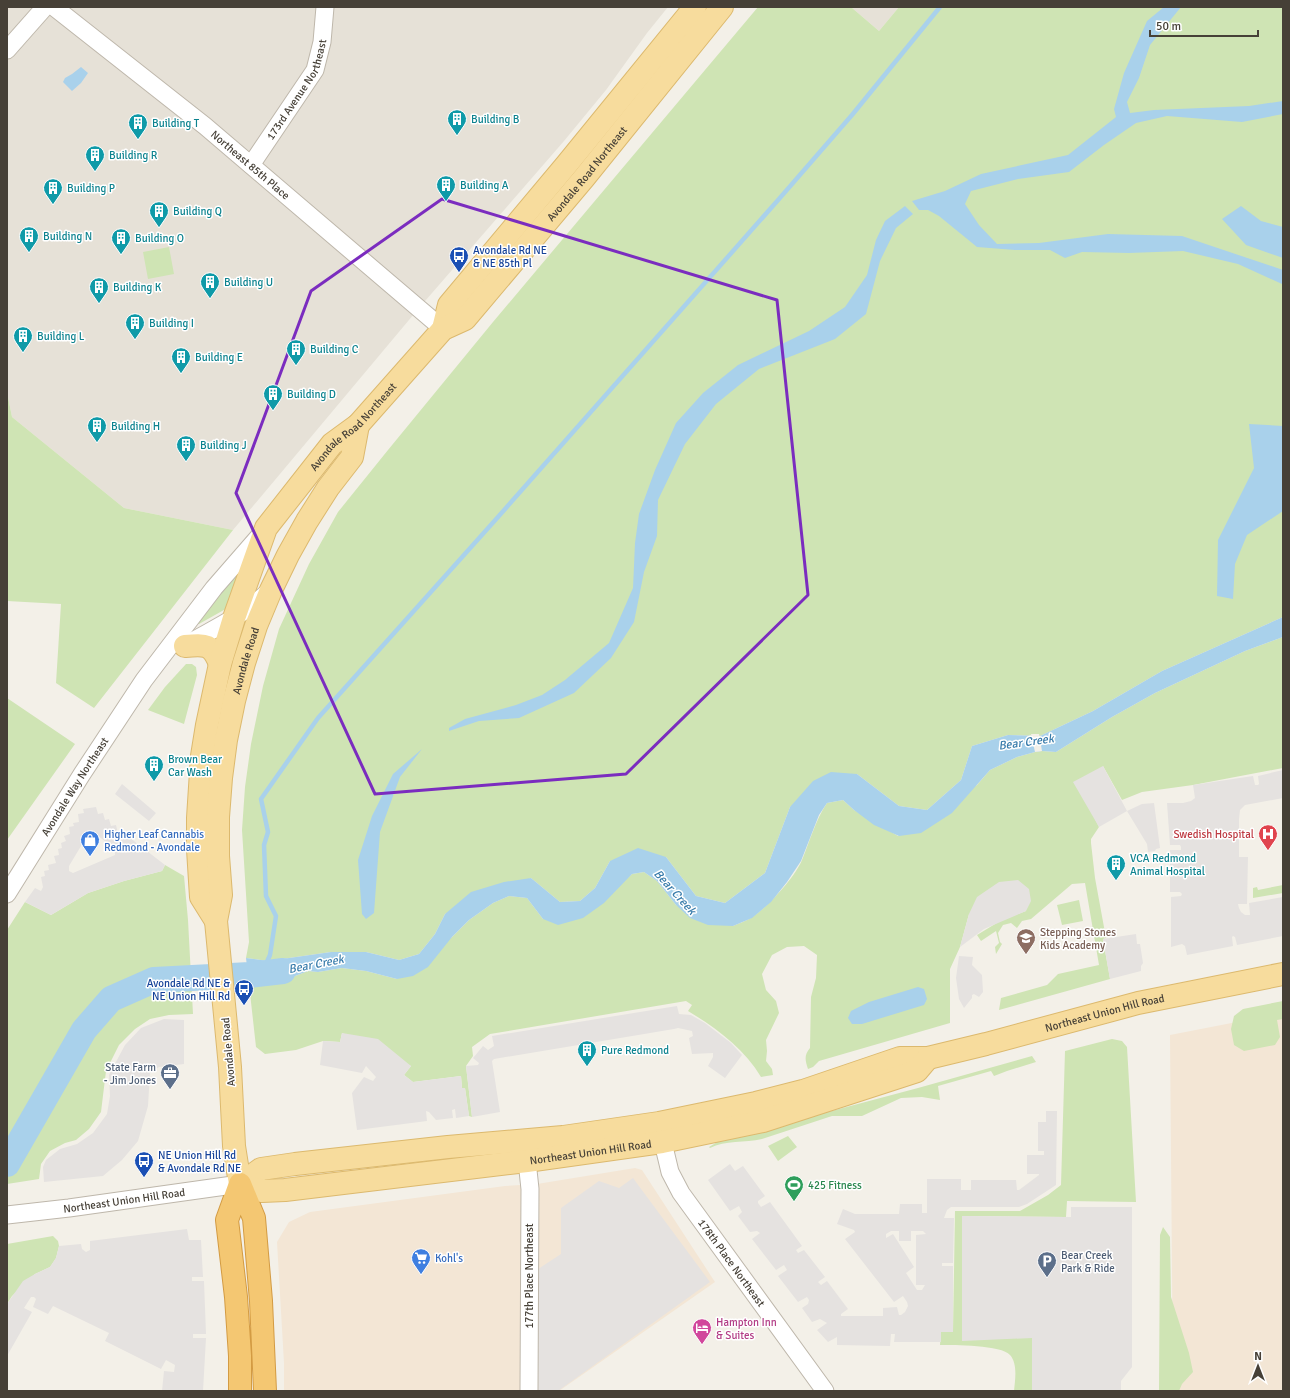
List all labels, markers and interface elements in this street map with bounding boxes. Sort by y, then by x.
scale bar [1150,12,1258,38]
text: 50 m [1156,19,1181,34]
street label: 173rd Avenue Northeast [264,39,329,142]
building icon: Building B [446,108,468,136]
building icon: Building T [127,112,149,140]
place label: Building B [471,113,520,126]
place label: Building T [152,117,200,130]
street label: Avondale Road Northeast [544,124,630,224]
street label: Northeast 85th Place [208,128,292,202]
building icon: Building R [84,144,106,172]
place label: Building R [109,149,158,162]
building icon: Building A [435,174,457,202]
building icon: Building P [42,177,64,205]
place label: Building A [460,179,509,192]
place label: Building P [67,182,115,195]
building icon: Building Q [148,200,170,228]
place label: Building Q [173,205,222,218]
building icon: Building N [18,225,40,253]
building icon: Building O [110,227,132,255]
place label: Building N [43,230,92,243]
place label: Building O [135,232,184,245]
place label: Avondale Rd NE & NE 85th Pl [473,244,547,270]
bus stop icon: Avondale Rd NE & NE 85th Pl [448,245,470,273]
building icon: Building U [199,271,221,299]
building icon: Building K [88,276,110,304]
place label: Building U [224,276,273,289]
place label: Building K [113,281,162,294]
building icon: Building I [124,312,146,340]
place label: Building I [149,317,194,330]
building icon: Building L [12,325,34,353]
place label: Building L [37,330,85,343]
building icon: Building C [285,338,307,366]
place label: Building C [310,343,359,356]
building icon: Building E [170,346,192,374]
place label: Building E [195,351,243,364]
street label: Avondale Road Northeast [307,380,399,474]
building icon: Building D [262,383,284,411]
place label: Building D [287,388,336,401]
building icon: Building H [86,415,108,443]
place label: Building H [111,420,160,433]
building icon: Building J [175,434,197,462]
place label: Building J [200,439,247,452]
street label: Avondale Road [230,626,262,696]
water label: Bear Creek [997,731,1056,754]
street label: Avondale Way Northeast [39,735,112,839]
place label: Brown Bear Car Wash [168,753,222,779]
building icon: Brown Bear Car Wash [143,754,165,782]
hospital icon: Swedish Hospital [1257,823,1279,851]
place label: Higher Leaf Cannabis Redmond - Avondale [104,828,204,854]
place label: Swedish Hospital [1173,828,1254,841]
shop icon: Higher Leaf Cannabis Redmond - Avondale [79,829,101,857]
place label: VCA Redmond Animal Hospital [1130,852,1205,878]
building icon: VCA Redmond Animal Hospital [1105,853,1127,881]
water label: Bear Creek [650,867,700,919]
place label: Stepping Stones Kids Academy [1040,926,1116,952]
school or university icon: Stepping Stones Kids Academy [1015,927,1037,955]
water label: Bear Creek [287,952,346,977]
place label: Avondale Rd NE & NE Union Hill Rd [147,977,230,1003]
bus stop icon: Avondale Rd NE & NE Union Hill Rd [233,978,255,1006]
street label: Northeast Union Hill Road [1044,992,1166,1035]
street label: Avondale Road [219,1017,238,1087]
building icon: Pure Redmond [576,1039,598,1067]
place label: Pure Redmond [601,1044,669,1057]
place label: State Farm - Jim Jones [104,1061,156,1087]
office icon: State Farm - Jim Jones [159,1062,181,1090]
street label: Northeast Union Hill Road [529,1138,653,1168]
place label: NE Union Hill Rd & Avondale Rd NE [158,1149,241,1175]
bus stop icon: NE Union Hill Rd & Avondale Rd NE [133,1150,155,1178]
sports icon: 425 Fitness [783,1174,805,1202]
place label: 425 Fitness [808,1179,862,1192]
street label: Northeast Union Hill Road [63,1186,186,1216]
street label: 178th Place Northeast [695,1217,768,1309]
street label: 177th Place Northeast [523,1223,536,1329]
supermarket icon: Kohl's [410,1247,432,1275]
place label: Bear Creek Park & Ride [1061,1249,1115,1275]
parking icon: Bear Creek Park & Ride [1036,1250,1058,1278]
place label: Kohl's [435,1252,463,1265]
place label: Hampton Inn & Suites [716,1316,777,1342]
hotel icon: Hampton Inn & Suites [691,1317,713,1345]
north arrow [1238,1346,1278,1386]
text: N [1254,1350,1262,1363]

